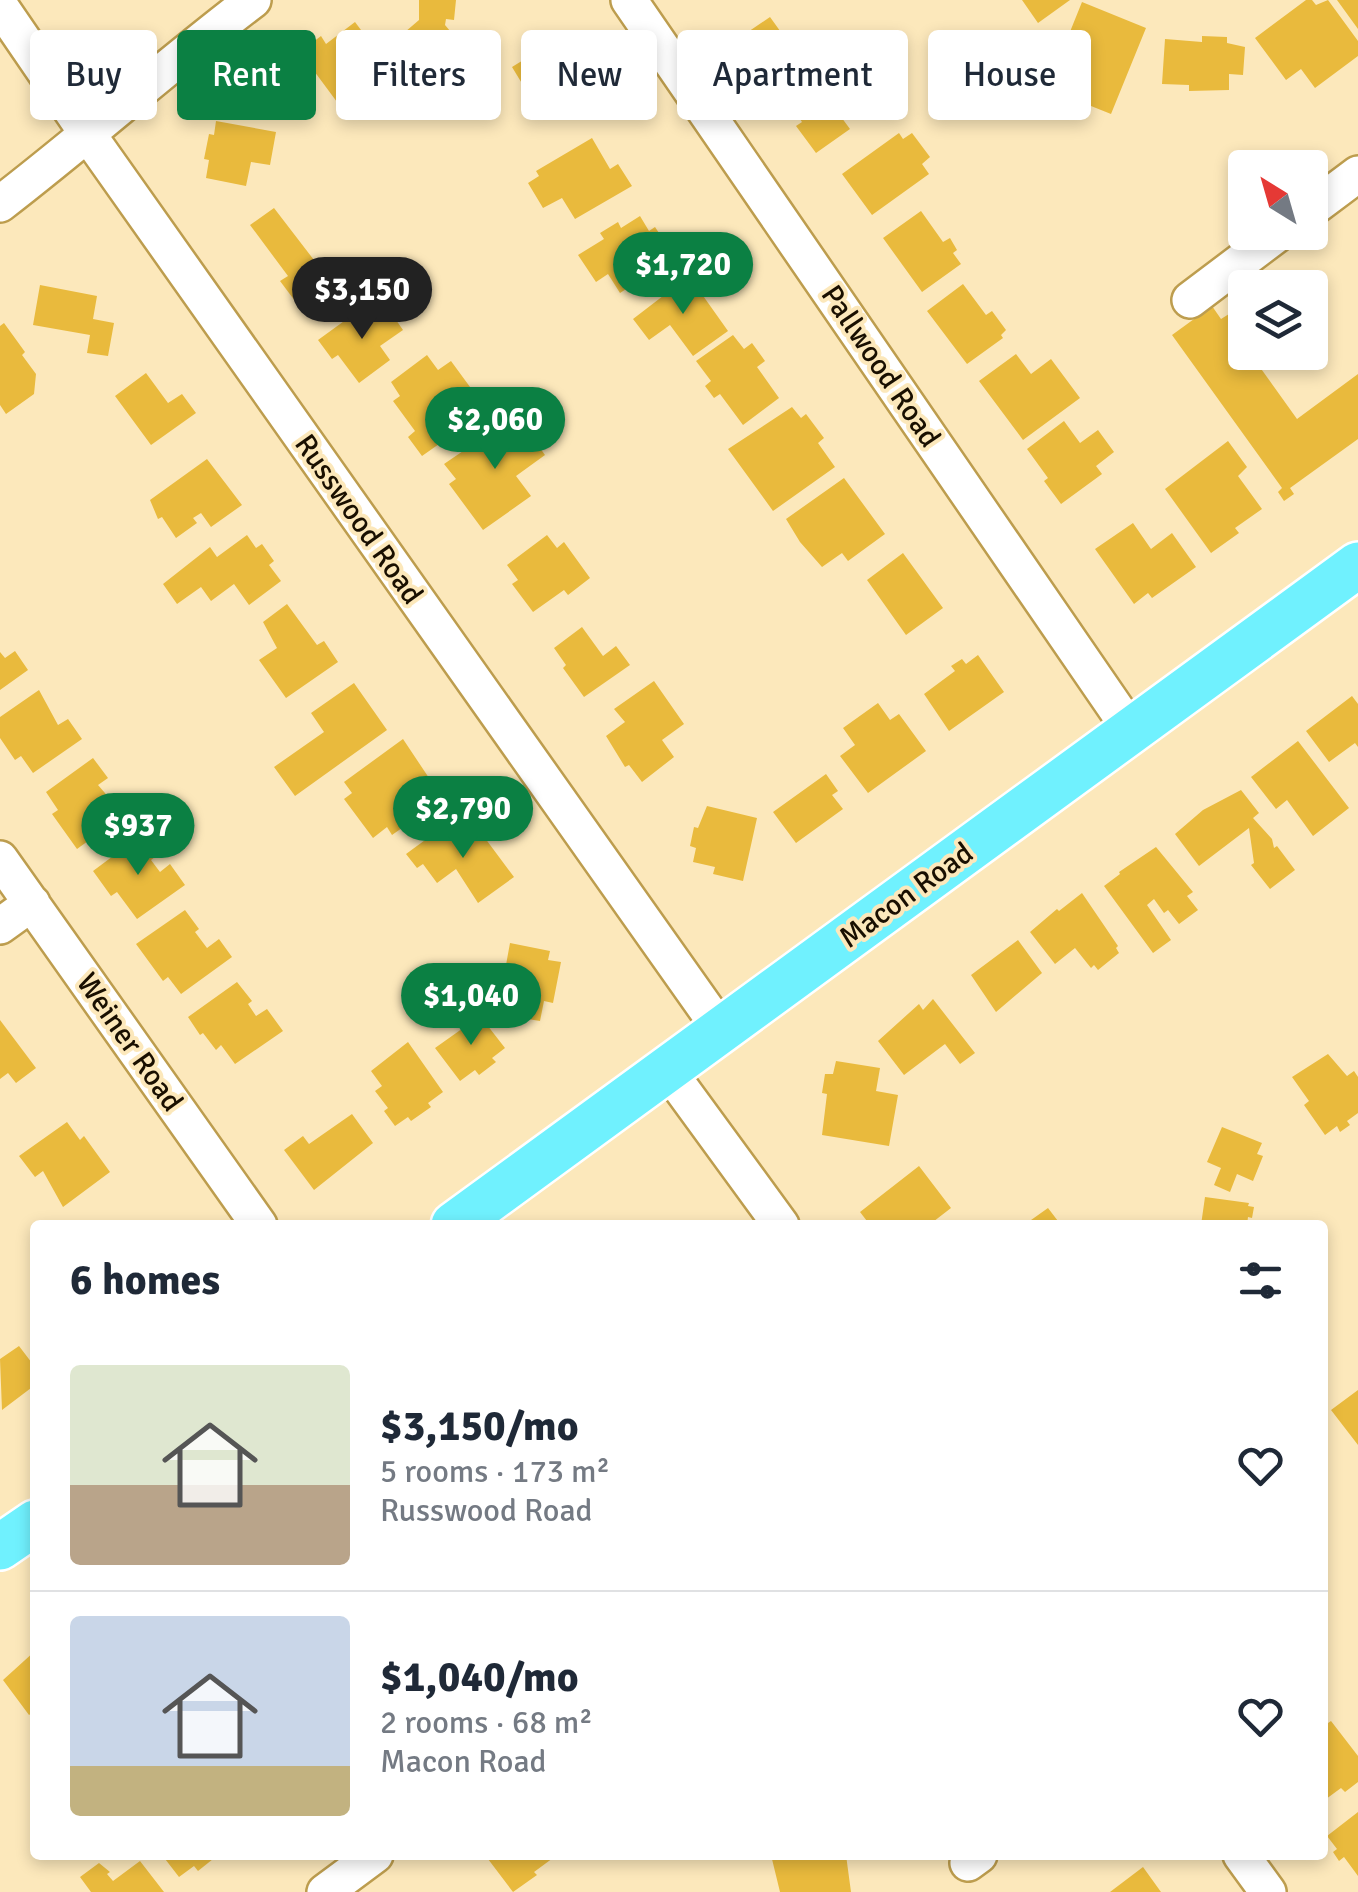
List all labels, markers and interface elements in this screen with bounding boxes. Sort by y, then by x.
chip: Buy [30,30,157,120]
chip: Rent [177,30,316,120]
chip: Filters [336,30,501,120]
chip: New [521,30,657,120]
chip: Apartment [677,30,908,120]
chip: House [928,30,1091,120]
north arrow [1228,150,1328,250]
map controls [1228,150,1328,370]
pin: $1,720 [602,232,764,317]
text: $1,720 [635,245,731,284]
pin: $3,150 [281,257,443,342]
text: $3,150 [314,270,410,309]
button: layers [1228,270,1328,370]
street label: Pallwood Road [813,278,948,454]
pin: $2,060 [414,387,576,472]
text: $2,060 [447,400,543,439]
street label: Russwood Road [286,427,431,611]
pin: $2,790 [382,776,544,861]
text: $2,790 [415,789,511,828]
pin: $937 [79,793,197,878]
text: $937 [103,806,173,845]
street label: Macon Road [832,835,980,956]
pin: $1,040 [390,963,552,1048]
street label: Weiner Road [68,966,191,1119]
text: $1,040 [423,976,519,1015]
icon: filters [1233,1253,1288,1308]
text: 6 homes [70,1255,220,1306]
text: $3,150/mo [380,1401,579,1452]
icon: home [150,1405,270,1525]
icon: heart [1233,1438,1288,1493]
text: 5 rooms · 173 m² [380,1452,610,1491]
text: Russwood Road [380,1491,592,1530]
text: $1,040/mo [380,1652,579,1703]
icon: home [150,1656,270,1776]
icon: heart [1233,1689,1288,1744]
text: 2 rooms · 68 m² [380,1703,593,1742]
text: Macon Road [380,1742,546,1781]

